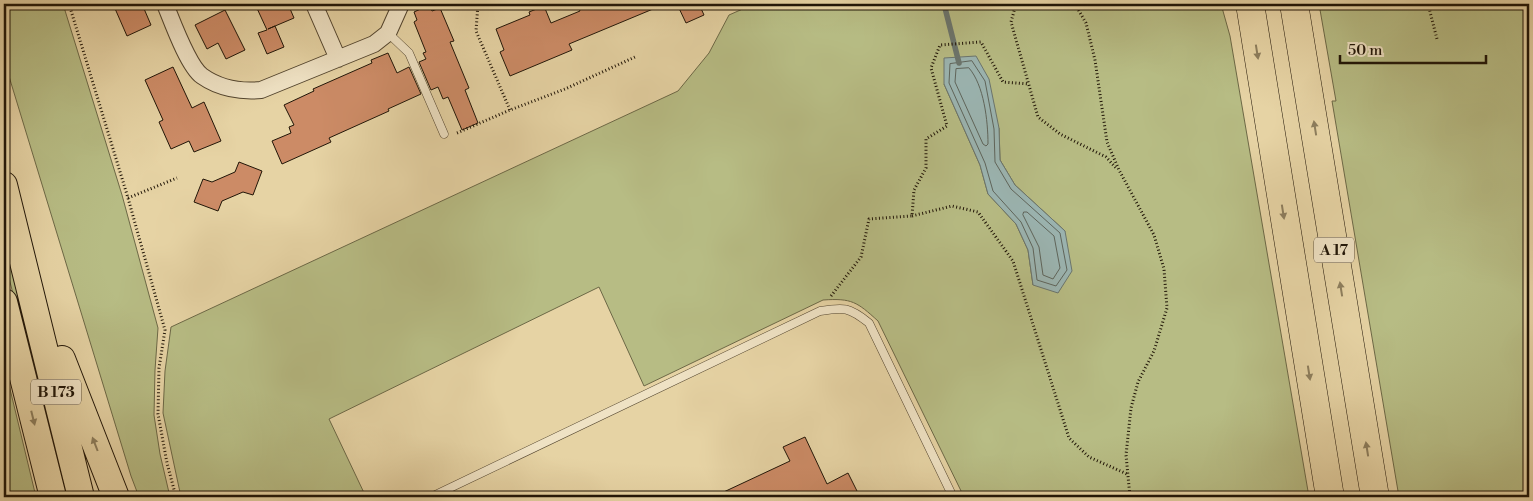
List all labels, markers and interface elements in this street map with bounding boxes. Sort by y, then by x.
scale bar [1340,32,1487,64]
text: 50 m [1348,41,1382,60]
one-way arrow [1254,44,1262,60]
one-way arrow [1310,120,1318,136]
one-way arrow [1280,205,1288,221]
road number: A 17 [1314,238,1354,262]
one-way arrow [1336,280,1344,296]
one-way arrow [1306,365,1314,381]
road number: B 173 [31,380,81,404]
one-way arrow [29,410,37,425]
one-way arrow [91,436,99,451]
one-way arrow [1362,441,1370,457]

